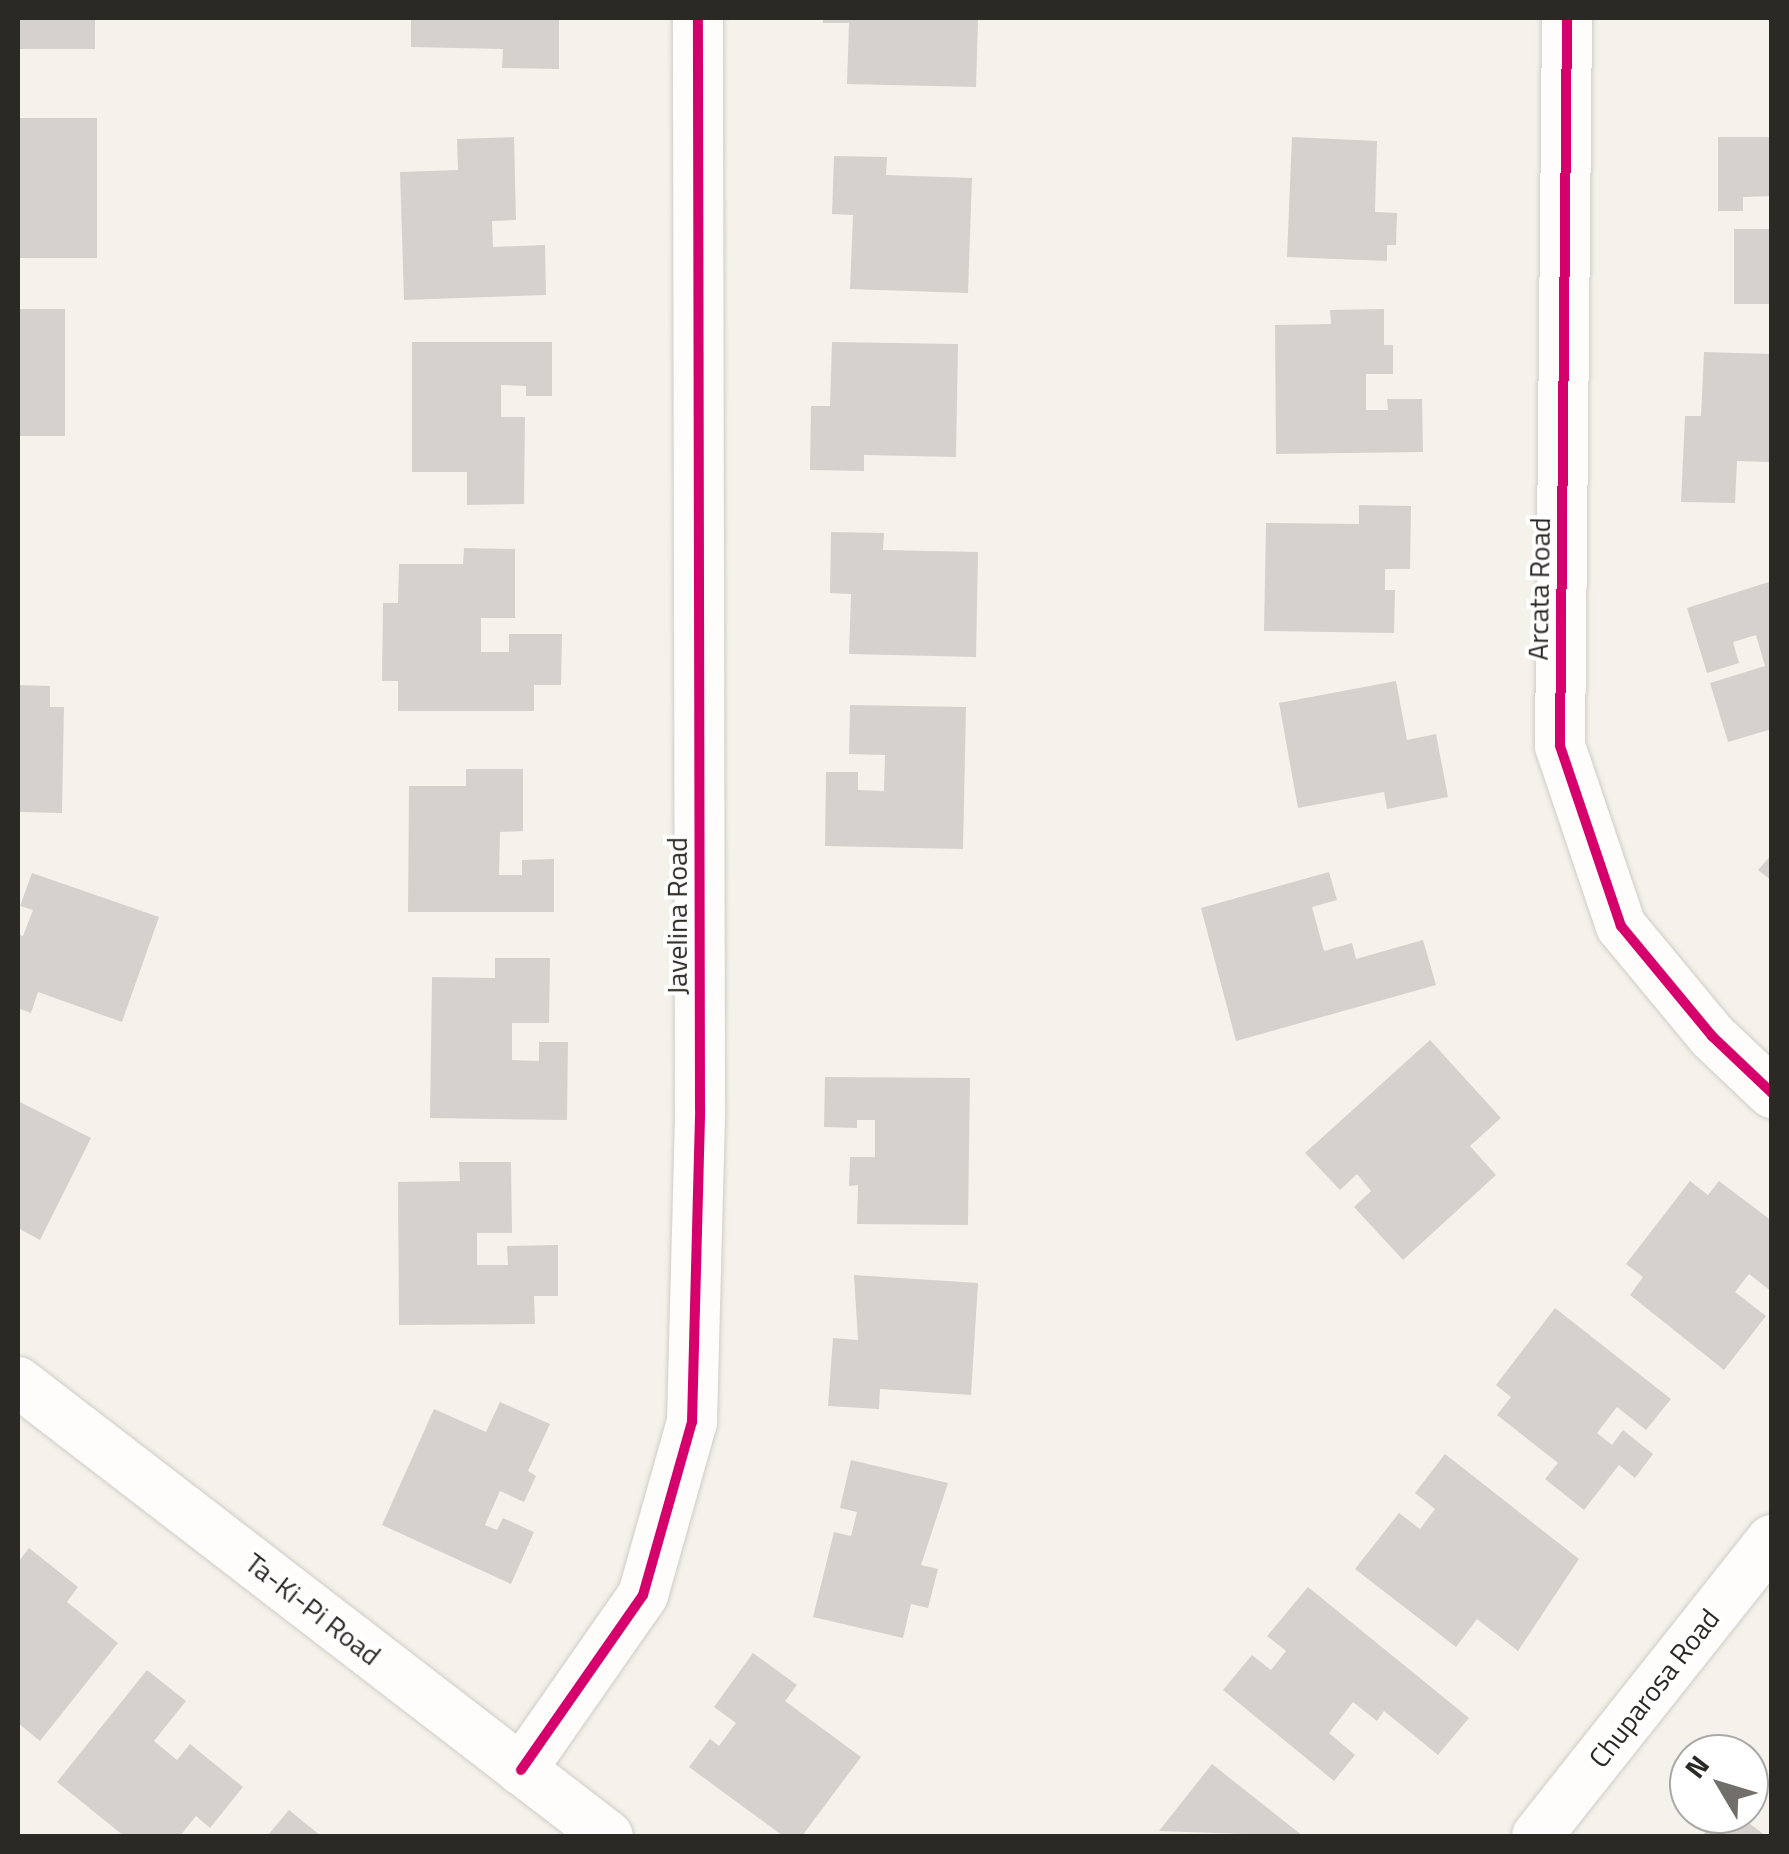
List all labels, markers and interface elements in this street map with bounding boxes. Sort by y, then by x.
street label: Arcata Road [1521,517,1557,661]
street label: Javelina Road [660,837,694,995]
street label: Ta-Ki-Pi Road [239,1546,387,1672]
street label: Chuparosa Road [1582,1602,1726,1774]
north arrow [1669,1734,1769,1834]
text: N [1674,1746,1719,1787]

